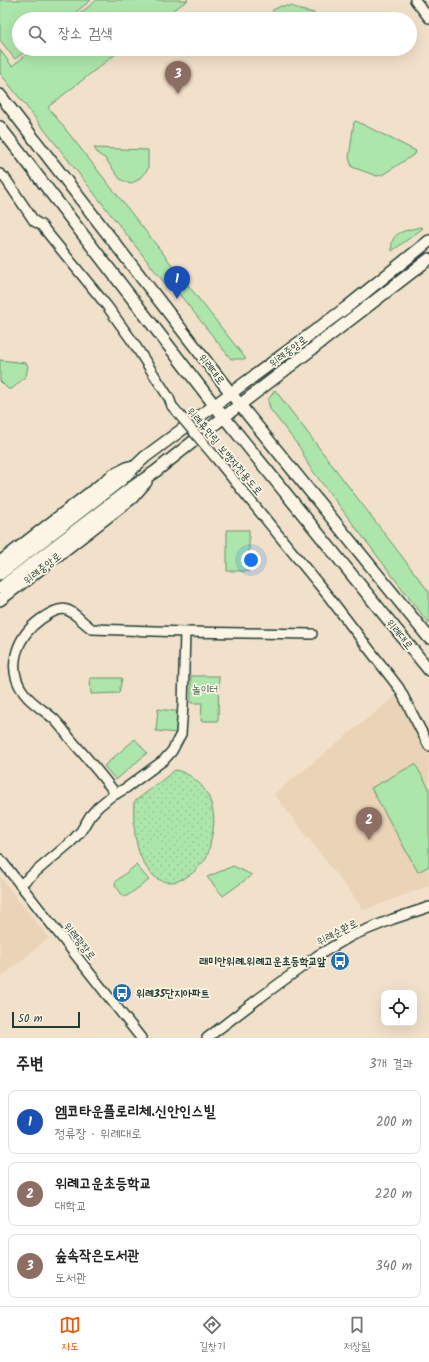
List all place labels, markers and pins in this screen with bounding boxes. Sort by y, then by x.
pin: 3 [165,61,191,94]
pin: 1 [164,266,190,299]
pin: 2 [356,807,382,840]
bus stop icon: 래미안위례.위례고운초등학교앞 [329,950,351,972]
place label: 래미안위례.위례고운초등학교앞 [198,953,326,971]
bus stop icon: 위례35단지아파트 [111,982,133,1004]
place label: 위례35단지아파트 [136,985,210,1003]

